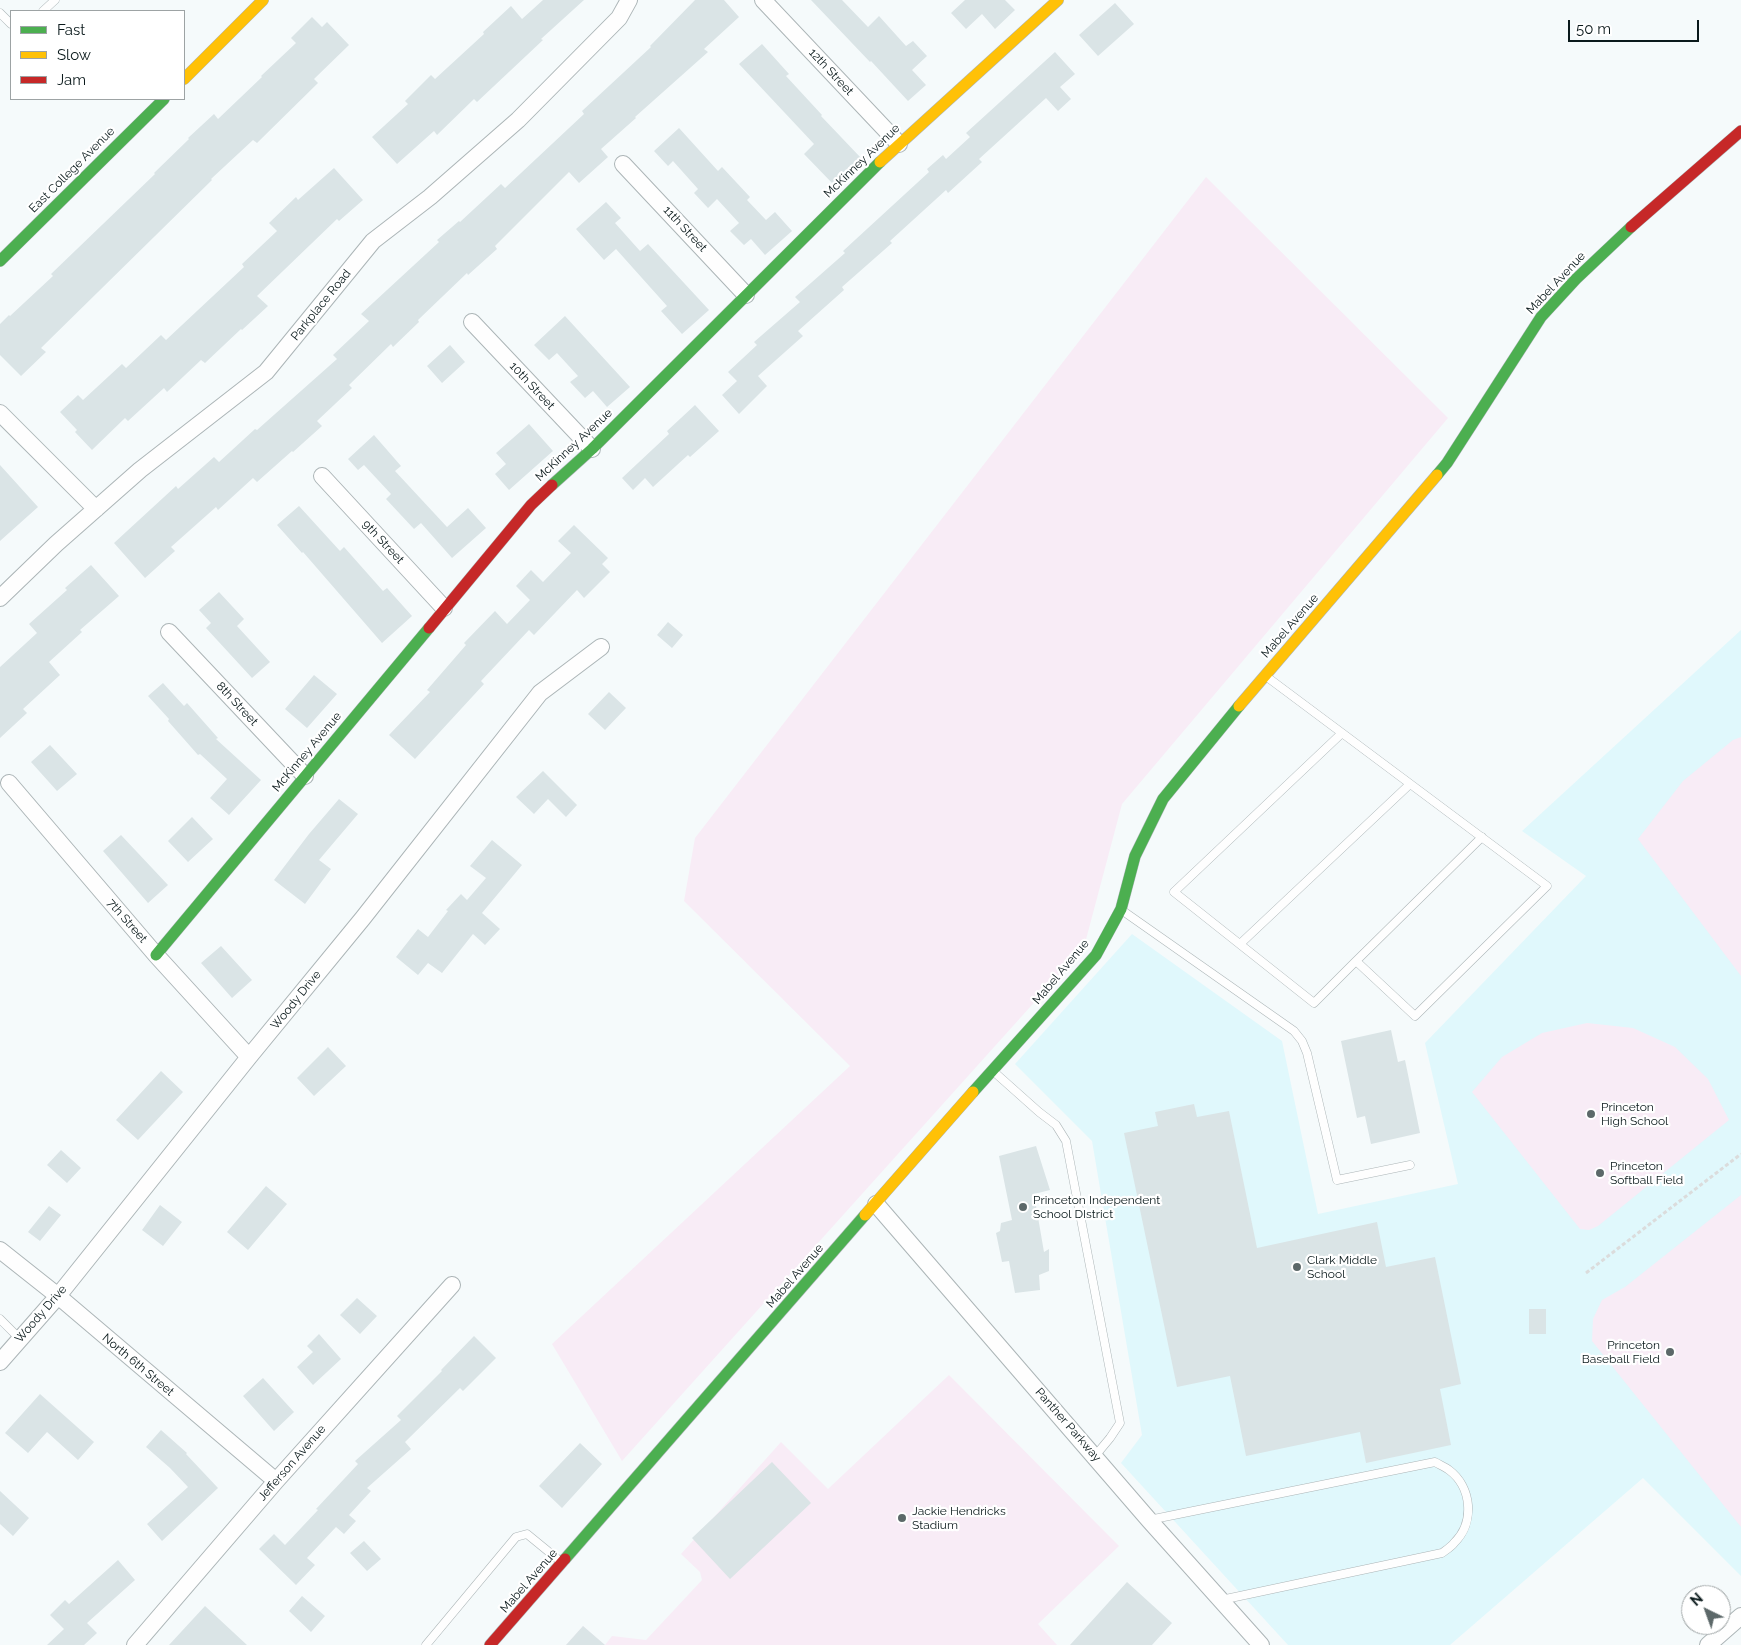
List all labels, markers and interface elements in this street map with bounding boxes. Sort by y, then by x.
legend [10,10,185,100]
scale bar [1571,10,1702,42]
text: 50 m [1576,20,1611,38]
text: Fast [57,21,85,39]
text: Slow [57,46,91,64]
street label: 12th Street [806,46,856,98]
text: Jam [57,71,86,89]
street label: McKinney Avenue [821,121,903,201]
street label: East College Avenue [26,124,118,216]
street label: 11th Street [660,203,710,255]
street label: Mabel Avenue [1523,249,1589,317]
street label: Parkplace Road [288,267,354,343]
street label: 10th Street [506,359,558,413]
street label: McKinney Avenue [533,406,615,484]
street label: 9th Street [359,517,407,567]
street label: Mabel Avenue [1258,591,1322,661]
street label: 8th Street [213,679,261,729]
street label: McKinney Avenue [269,709,345,795]
street label: 7th Street [104,896,150,946]
street label: Mabel Avenue [1030,937,1092,1007]
street label: Woody Drive [268,968,324,1032]
place label: Princeton High School [1601,1100,1668,1128]
marker: Princeton High School [1585,1108,1597,1120]
place label: Princeton Softball Field [1610,1159,1683,1187]
marker: Princeton Softball Field [1594,1167,1606,1179]
place label: Princeton Independent School DIstrict [1033,1193,1160,1221]
marker: Princeton Independent School DIstrict [1017,1201,1029,1213]
street label: Mabel Avenue [763,1241,827,1311]
place label: Clark Middle School [1307,1253,1377,1281]
marker: Clark Middle School [1291,1261,1303,1273]
street label: Woody Drive [12,1282,70,1346]
street label: North 6th Street [99,1331,177,1399]
place label: Princeton Baseball Field [1582,1338,1660,1366]
marker: Princeton Baseball Field [1664,1346,1676,1358]
street label: Panther Parkway [1032,1385,1104,1465]
street label: Jefferson Avenue [255,1422,329,1504]
place label: Jackie Hendricks Stadium [912,1504,1006,1532]
marker: Jackie Hendricks Stadium [896,1512,908,1524]
street label: Mabel Avenue [497,1546,561,1616]
north arrow [1681,1585,1731,1635]
text: N [1687,1590,1706,1609]

